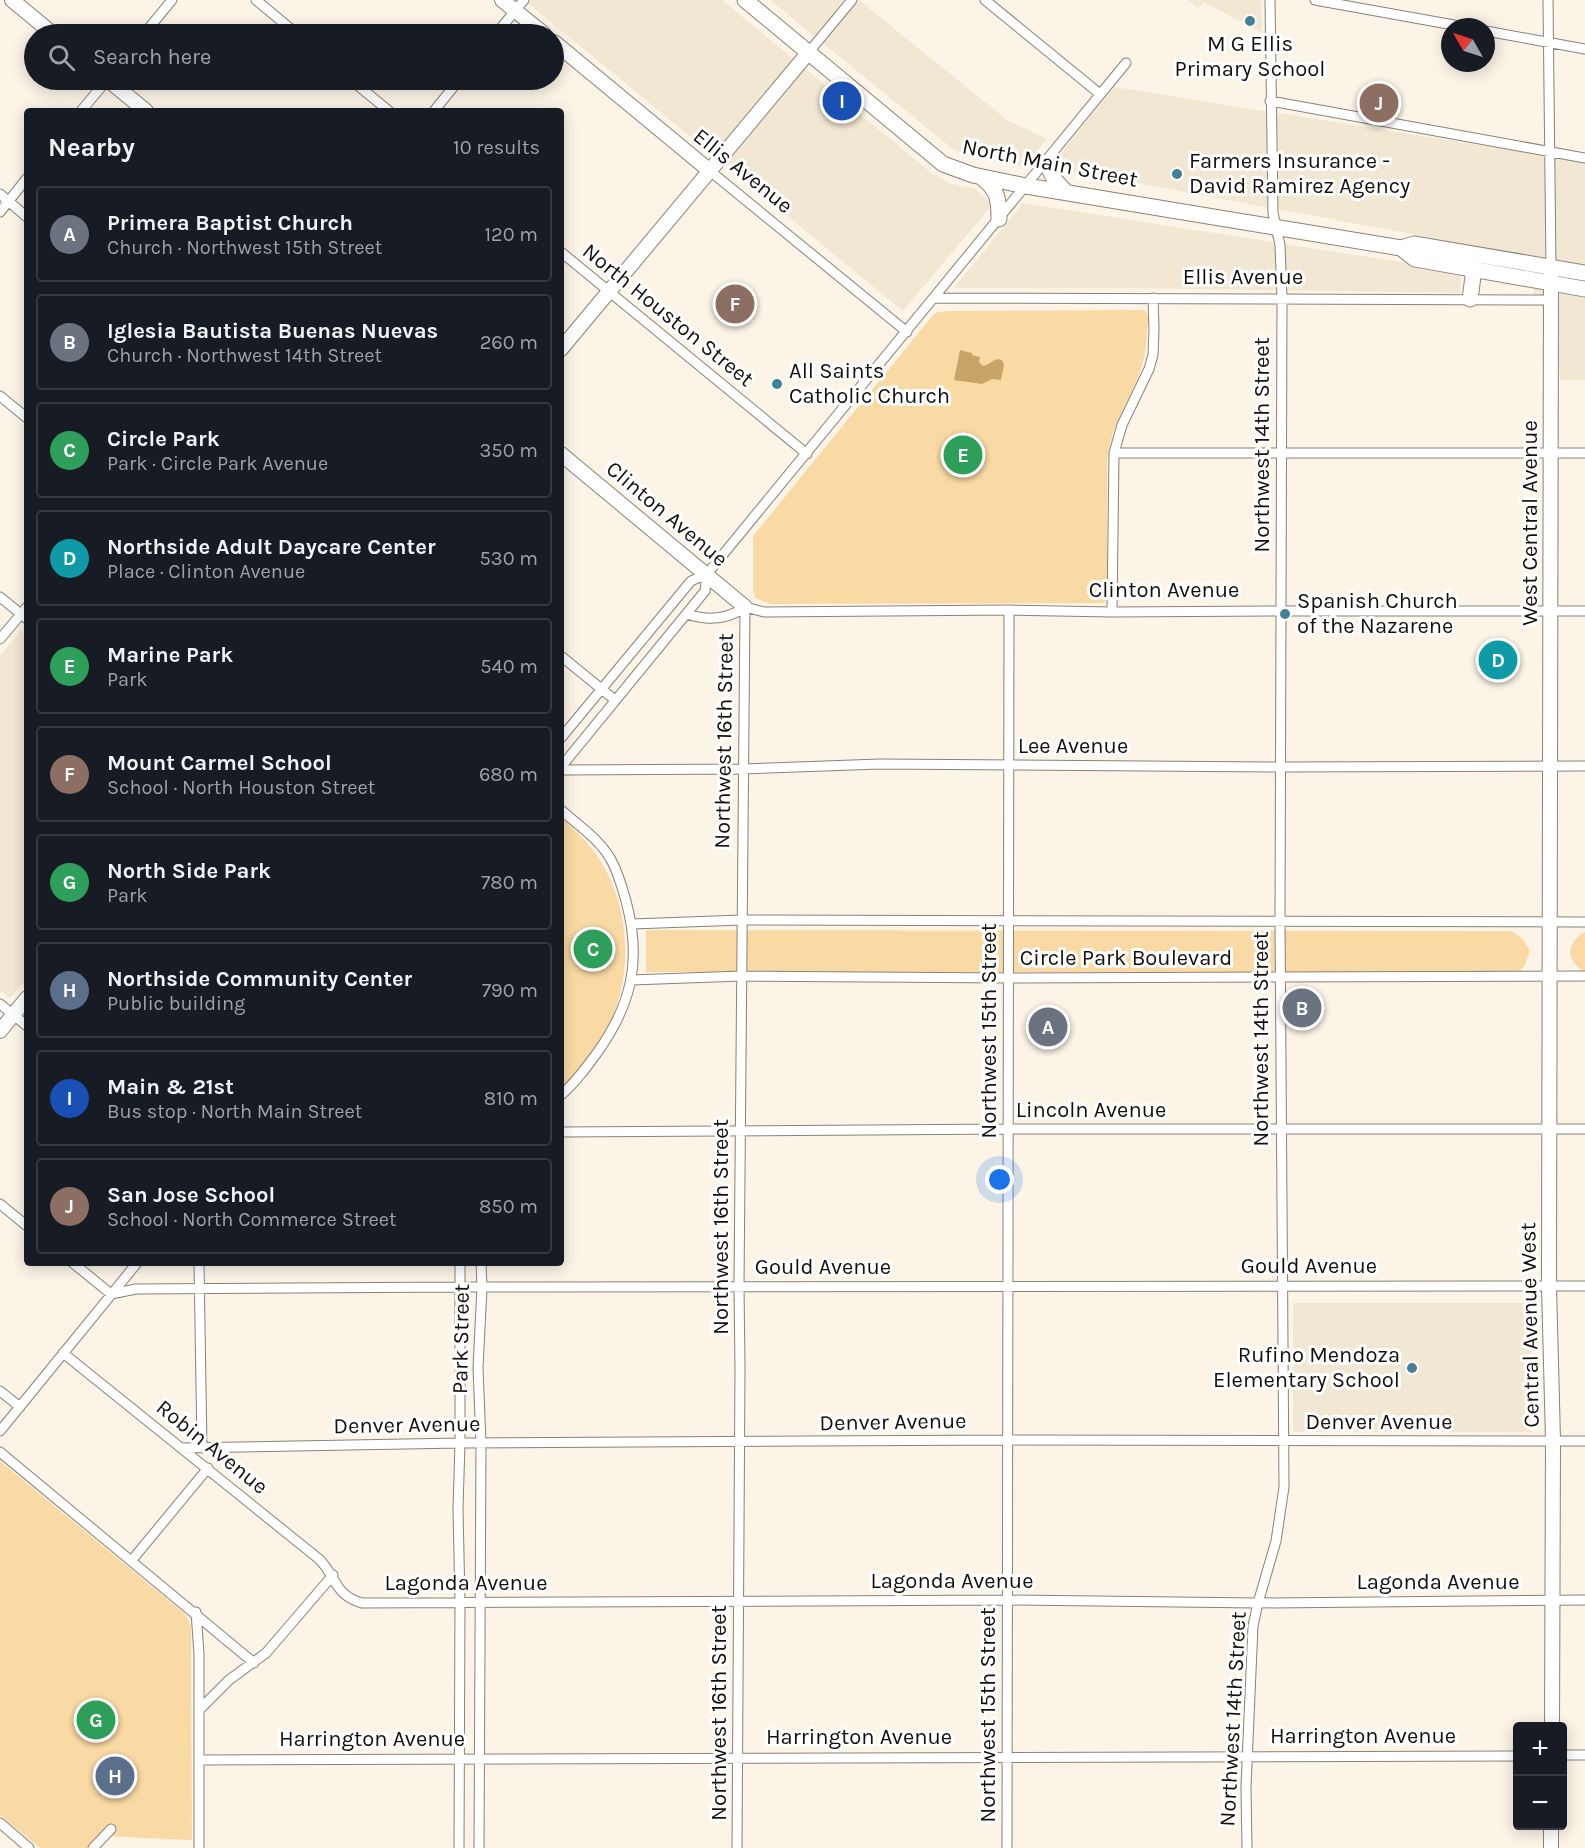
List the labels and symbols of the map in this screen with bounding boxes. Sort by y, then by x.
marker: M G Ellis Primary School [1243,14,1257,28]
north arrow [1441,18,1495,72]
place label: M G Ellis Primary School [1175,31,1325,82]
pin: I [822,78,862,124]
pin: J [1360,80,1398,126]
street label: Ellis Avenue [688,123,798,219]
street label: North Main Street [960,133,1140,193]
place label: Farmers Insurance - David Ramirez Agency [1189,148,1410,199]
marker: Farmers Insurance - David Ramirez Agency [1170,167,1184,181]
street label: North Houston Street [577,238,759,392]
street label: Ellis Avenue [1183,264,1303,290]
pin: F [716,282,754,326]
street label: Northwest 14th Street [1249,337,1275,553]
place label: All Saints Catholic Church [789,358,950,409]
marker: All Saints Catholic Church [770,377,784,391]
street label: West Central Avenue [1517,420,1543,626]
pin: E [944,432,982,478]
street label: Clinton Avenue [601,456,733,572]
street label: Clinton Avenue [1089,577,1239,603]
place label: Spanish Church of the Nazarene [1297,588,1458,639]
marker: Spanish Church of the Nazarene [1278,607,1292,621]
street label: Northwest 16th Street [709,633,739,849]
pin: D [1478,638,1518,682]
street label: Lee Avenue [1018,733,1128,759]
street label: Northwest 15th Street [976,923,1002,1139]
pin: C [574,926,612,972]
street label: Northwest 14th Street [1248,931,1274,1147]
street label: Circle Park Boulevard [1020,945,1232,971]
pin: B [1282,986,1322,1030]
pin: A [1028,1004,1068,1050]
street label: Lincoln Avenue [1016,1097,1166,1123]
street label: Northwest 16th Street [708,1119,734,1335]
your location [985,1165,1014,1194]
street label: Central Avenue West [1515,1222,1545,1428]
street label: Gould Avenue [1241,1253,1377,1279]
street label: Gould Avenue [755,1254,891,1280]
street label: Park Street [447,1284,475,1394]
place label: Rufino Mendoza Elementary School [1213,1342,1400,1393]
marker: Rufino Mendoza Elementary School [1405,1361,1419,1375]
street label: Robin Avenue [151,1394,273,1500]
street label: Denver Avenue [819,1408,967,1436]
street label: Denver Avenue [1305,1409,1453,1435]
street label: Denver Avenue [333,1411,481,1439]
street label: Lagonda Avenue [871,1568,1033,1594]
street label: Lagonda Avenue [1357,1569,1519,1595]
street label: Lagonda Avenue [385,1570,547,1596]
street label: Northwest 16th Street [706,1605,732,1821]
street label: Northwest 15th Street [975,1607,1001,1823]
street label: Northwest 14th Street [1214,1611,1252,1827]
pin: G [76,1698,116,1742]
street label: Harrington Avenue [1270,1723,1456,1749]
street label: Harrington Avenue [766,1724,952,1750]
street label: Harrington Avenue [279,1726,465,1752]
pin: H [96,1754,134,1798]

